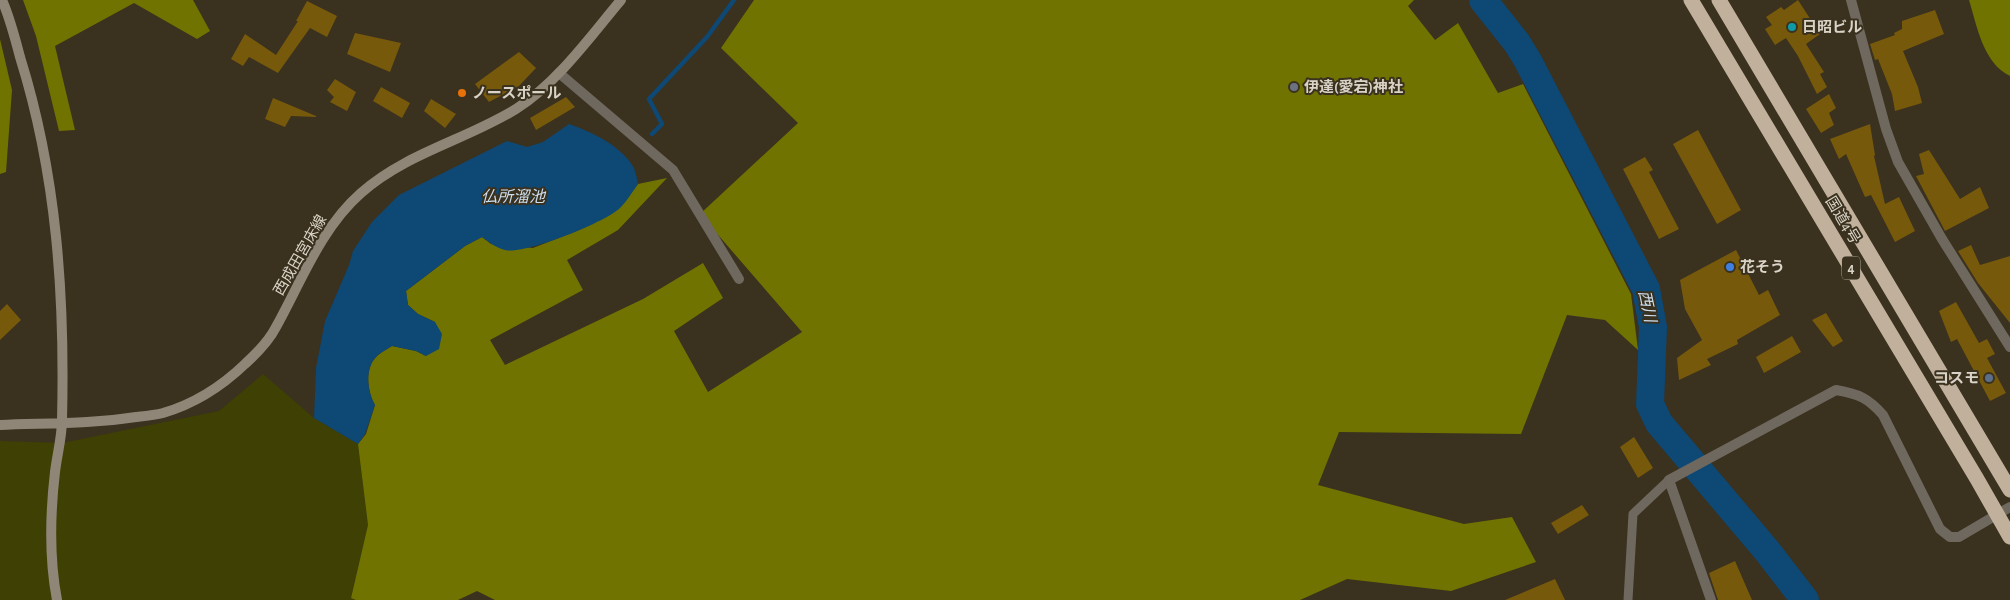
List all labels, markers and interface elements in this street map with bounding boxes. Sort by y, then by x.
place label: 日昭ビル [1802,19,1862,35]
marker: 日昭ビル [1786,21,1798,33]
place label: 伊達(愛宕)神社 [1304,78,1403,95]
marker: 伊達(愛宕)神社 [1288,81,1300,93]
place label: ノースポール [472,85,561,101]
marker: ノースポール [456,87,468,99]
water label: 仏所溜池 [481,188,547,205]
street label: 国道4号 [1823,193,1863,247]
street label: 西成田宮床線 [271,212,329,298]
road number: 4 [1842,256,1860,280]
place label: 花そう [1740,259,1785,275]
marker: 花そう [1724,261,1736,273]
water label: 西川 [1636,289,1659,325]
place label: コスモ [1934,371,1979,386]
marker: コスモ [1983,372,1995,384]

